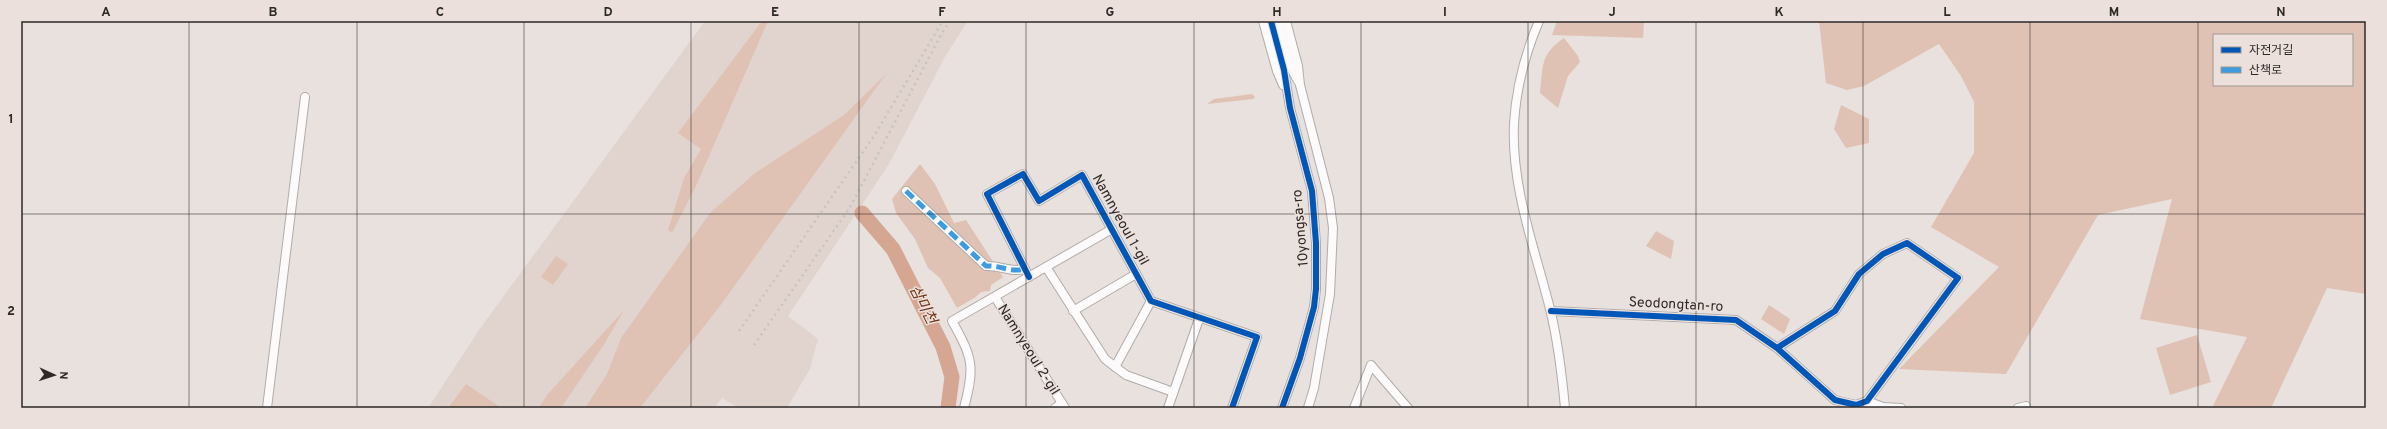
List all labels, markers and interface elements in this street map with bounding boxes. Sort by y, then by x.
text: A [101,5,111,21]
text: B [269,5,278,21]
text: C [436,5,444,21]
text: D [603,5,613,21]
text: E [771,5,779,21]
text: F [938,5,946,21]
text: G [1106,5,1115,21]
text: H [1272,5,1282,21]
text: I [1443,5,1447,21]
text: J [1608,5,1616,21]
text: K [1774,5,1784,21]
text: L [1943,5,1951,21]
text: M [2109,5,2119,21]
text: N [2276,5,2286,21]
legend [2213,34,2353,86]
text: 자전거길 [2249,43,2293,59]
text: 산책로 [2249,63,2282,79]
text: 1 [8,112,14,128]
street label: Namnyeoul 1-gil [1088,172,1152,268]
street label: 10yongsa-ro [1289,188,1313,267]
water label: 삼미천 [904,282,941,330]
street label: Seodongtan-ro [1628,294,1724,316]
street label: Namnyeoul 2-gil [993,301,1063,399]
text: 2 [7,304,15,320]
north arrow [34,355,74,395]
text: N [56,371,70,380]

